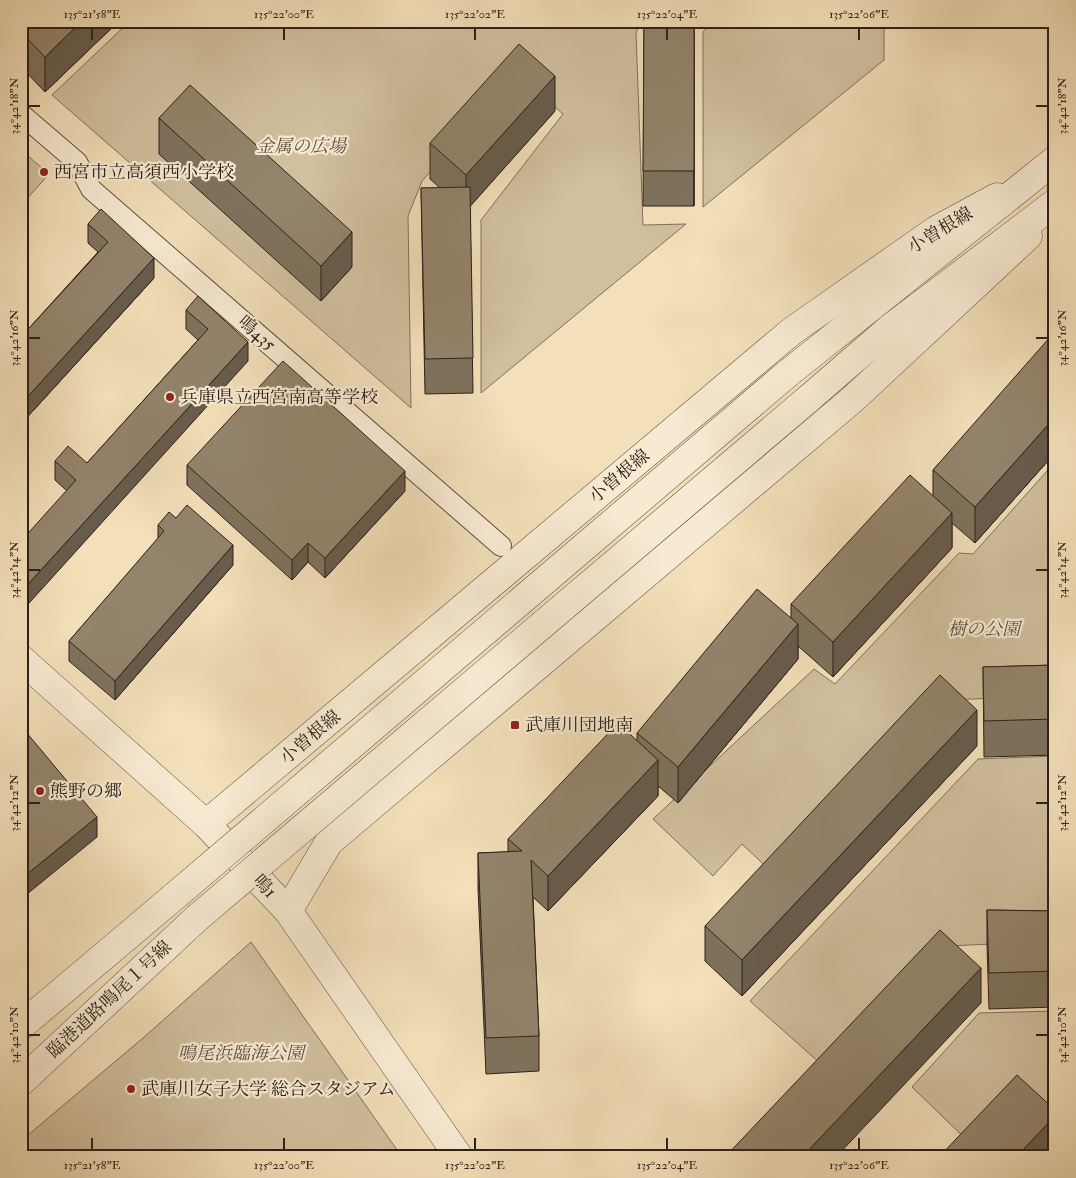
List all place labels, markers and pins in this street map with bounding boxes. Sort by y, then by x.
place label: 西宮市立高須西小学校 [54,161,234,184]
marker: 西宮市立高須西小学校 [38,166,50,178]
place label: 兵庫県立西宮南高等学校 [180,386,378,409]
marker: 兵庫県立西宮南高等学校 [164,391,176,403]
place label: 武庫川団地南 [525,714,633,737]
marker: 武庫川団地南 [509,719,521,731]
place label: 熊野の郷 [50,780,122,803]
marker: 熊野の郷 [34,785,46,797]
place label: 武庫川女子大学 総合スタジアム [141,1078,396,1101]
marker: 武庫川女子大学 総合スタジアム [125,1083,137,1095]

